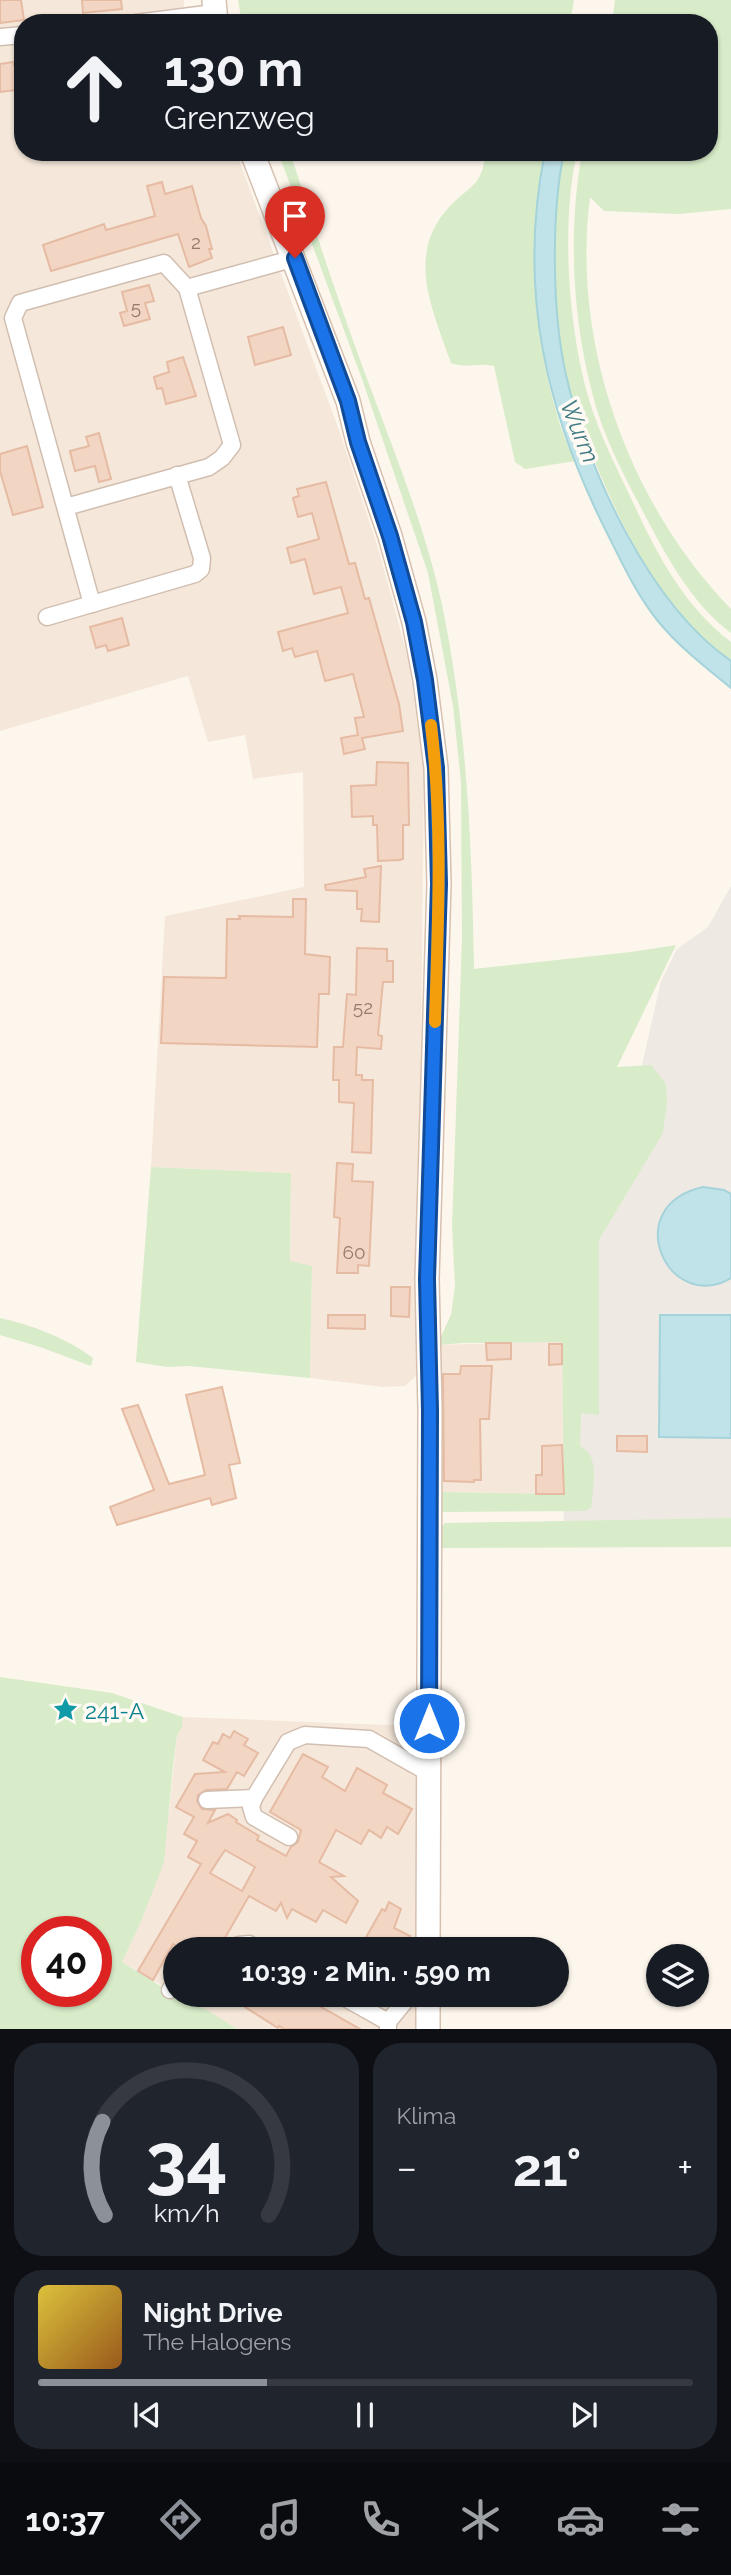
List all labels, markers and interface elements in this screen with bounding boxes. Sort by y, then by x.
text: 130 m [164,40,303,97]
icon: ahead [49,42,140,133]
text: Grenzweg [164,99,315,136]
pin [265,186,325,258]
icon: arrive [276,197,314,235]
house number: 2 [191,231,201,253]
house number: 5 [131,296,141,318]
water label: Wurm [554,395,606,467]
house number: 52 [353,996,373,1018]
house number: 60 [342,1241,366,1263]
position arrow [392,1686,466,1760]
place icon: 241-A [51,1696,79,1724]
place label: 241-A [85,1697,145,1724]
speed limit sign: 40 [21,1916,112,2007]
map controls [646,1944,709,2007]
button: layers [646,1944,709,2007]
text: 10:39 · 2 Min. · 590 m [241,1957,491,1987]
text: Klima [397,2102,456,2129]
text: 34 [145,2118,227,2203]
text: 21° [513,2137,581,2198]
text: − [397,2145,417,2190]
text: + [677,2145,693,2190]
text: km/h [153,2198,219,2228]
text: Night Drive [143,2298,282,2328]
text: The Halogens [143,2328,291,2355]
icon: previous [128,2396,166,2434]
icon: pause [346,2396,384,2434]
icon: next [565,2396,603,2434]
icon: directions [156,2495,205,2544]
icon: music [256,2495,305,2544]
icon: phone [356,2495,405,2544]
icon: climate [456,2495,505,2544]
icon: car [556,2495,605,2544]
icon: filters [656,2495,705,2544]
text: 10:37 [26,2501,105,2538]

